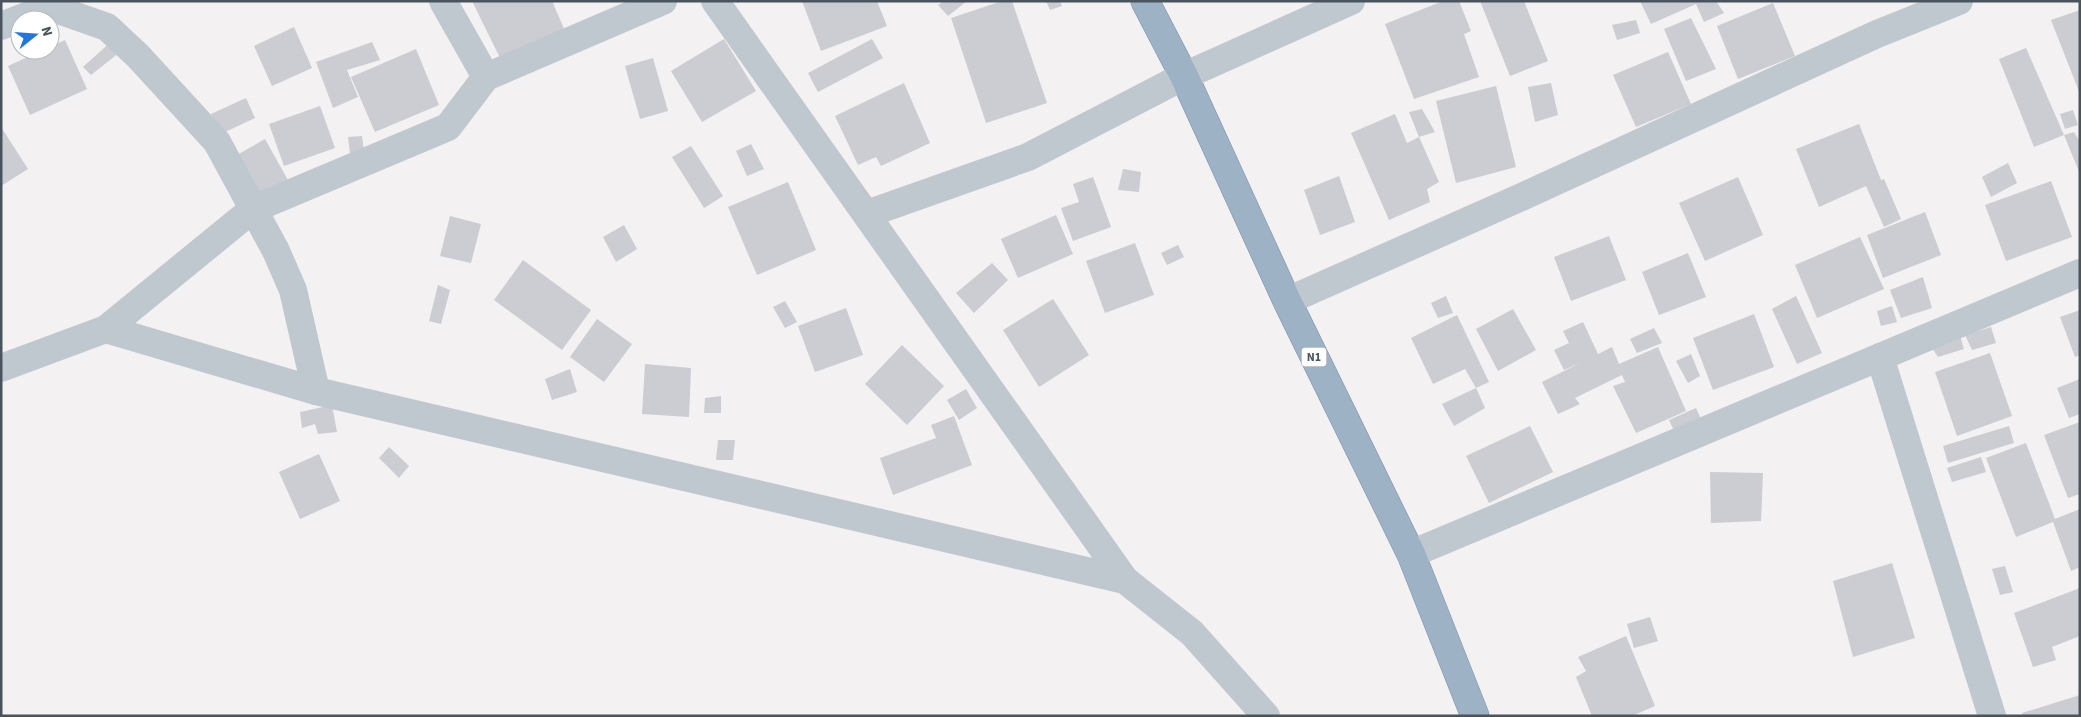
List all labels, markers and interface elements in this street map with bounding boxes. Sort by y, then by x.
north arrow [10,10,60,60]
text: N [36,24,57,39]
road number: N1 [1302,348,1326,367]

